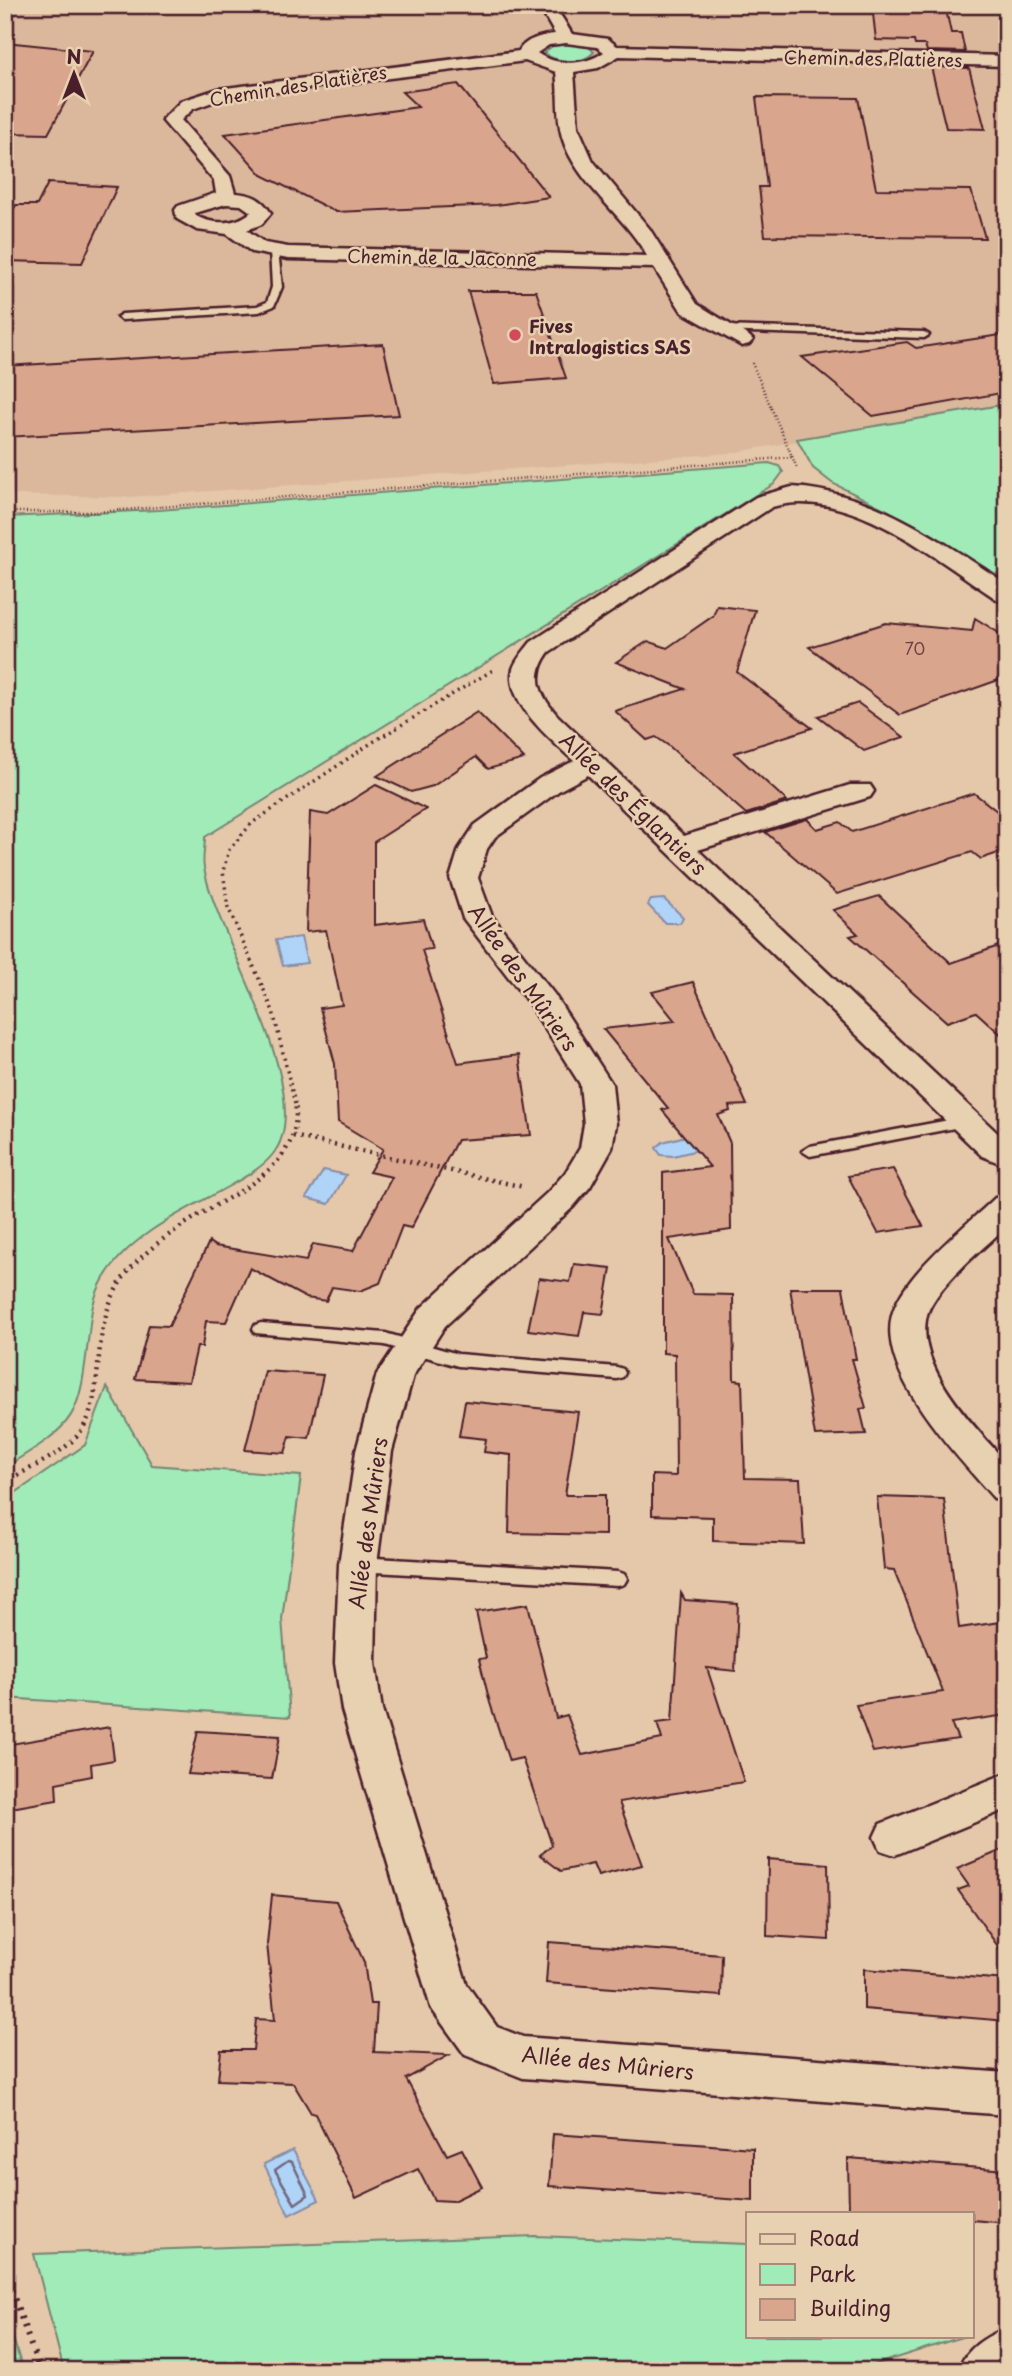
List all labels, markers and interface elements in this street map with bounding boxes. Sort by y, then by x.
north arrow [38,38,108,108]
text: N [66,42,82,70]
street label: Chemin des Platières [783,43,963,73]
street label: Chemin des Platières [208,58,388,112]
street label: Chemin de la Jaconne [347,242,537,272]
place label: Fives Intralogistics SAS [529,312,691,360]
marker: Fives Intralogistics SAS [507,327,523,343]
house number: 70 [905,636,925,660]
street label: Allée des Églantiers [553,724,715,882]
street label: Allée des Mûriers [461,897,587,1057]
street label: Allée des Mûriers [339,1435,395,1611]
street label: Allée des Mûriers [520,2037,696,2087]
legend [746,2212,974,2338]
text: Road [809,2221,860,2253]
text: Park [809,2257,856,2289]
text: Building [809,2291,891,2323]

